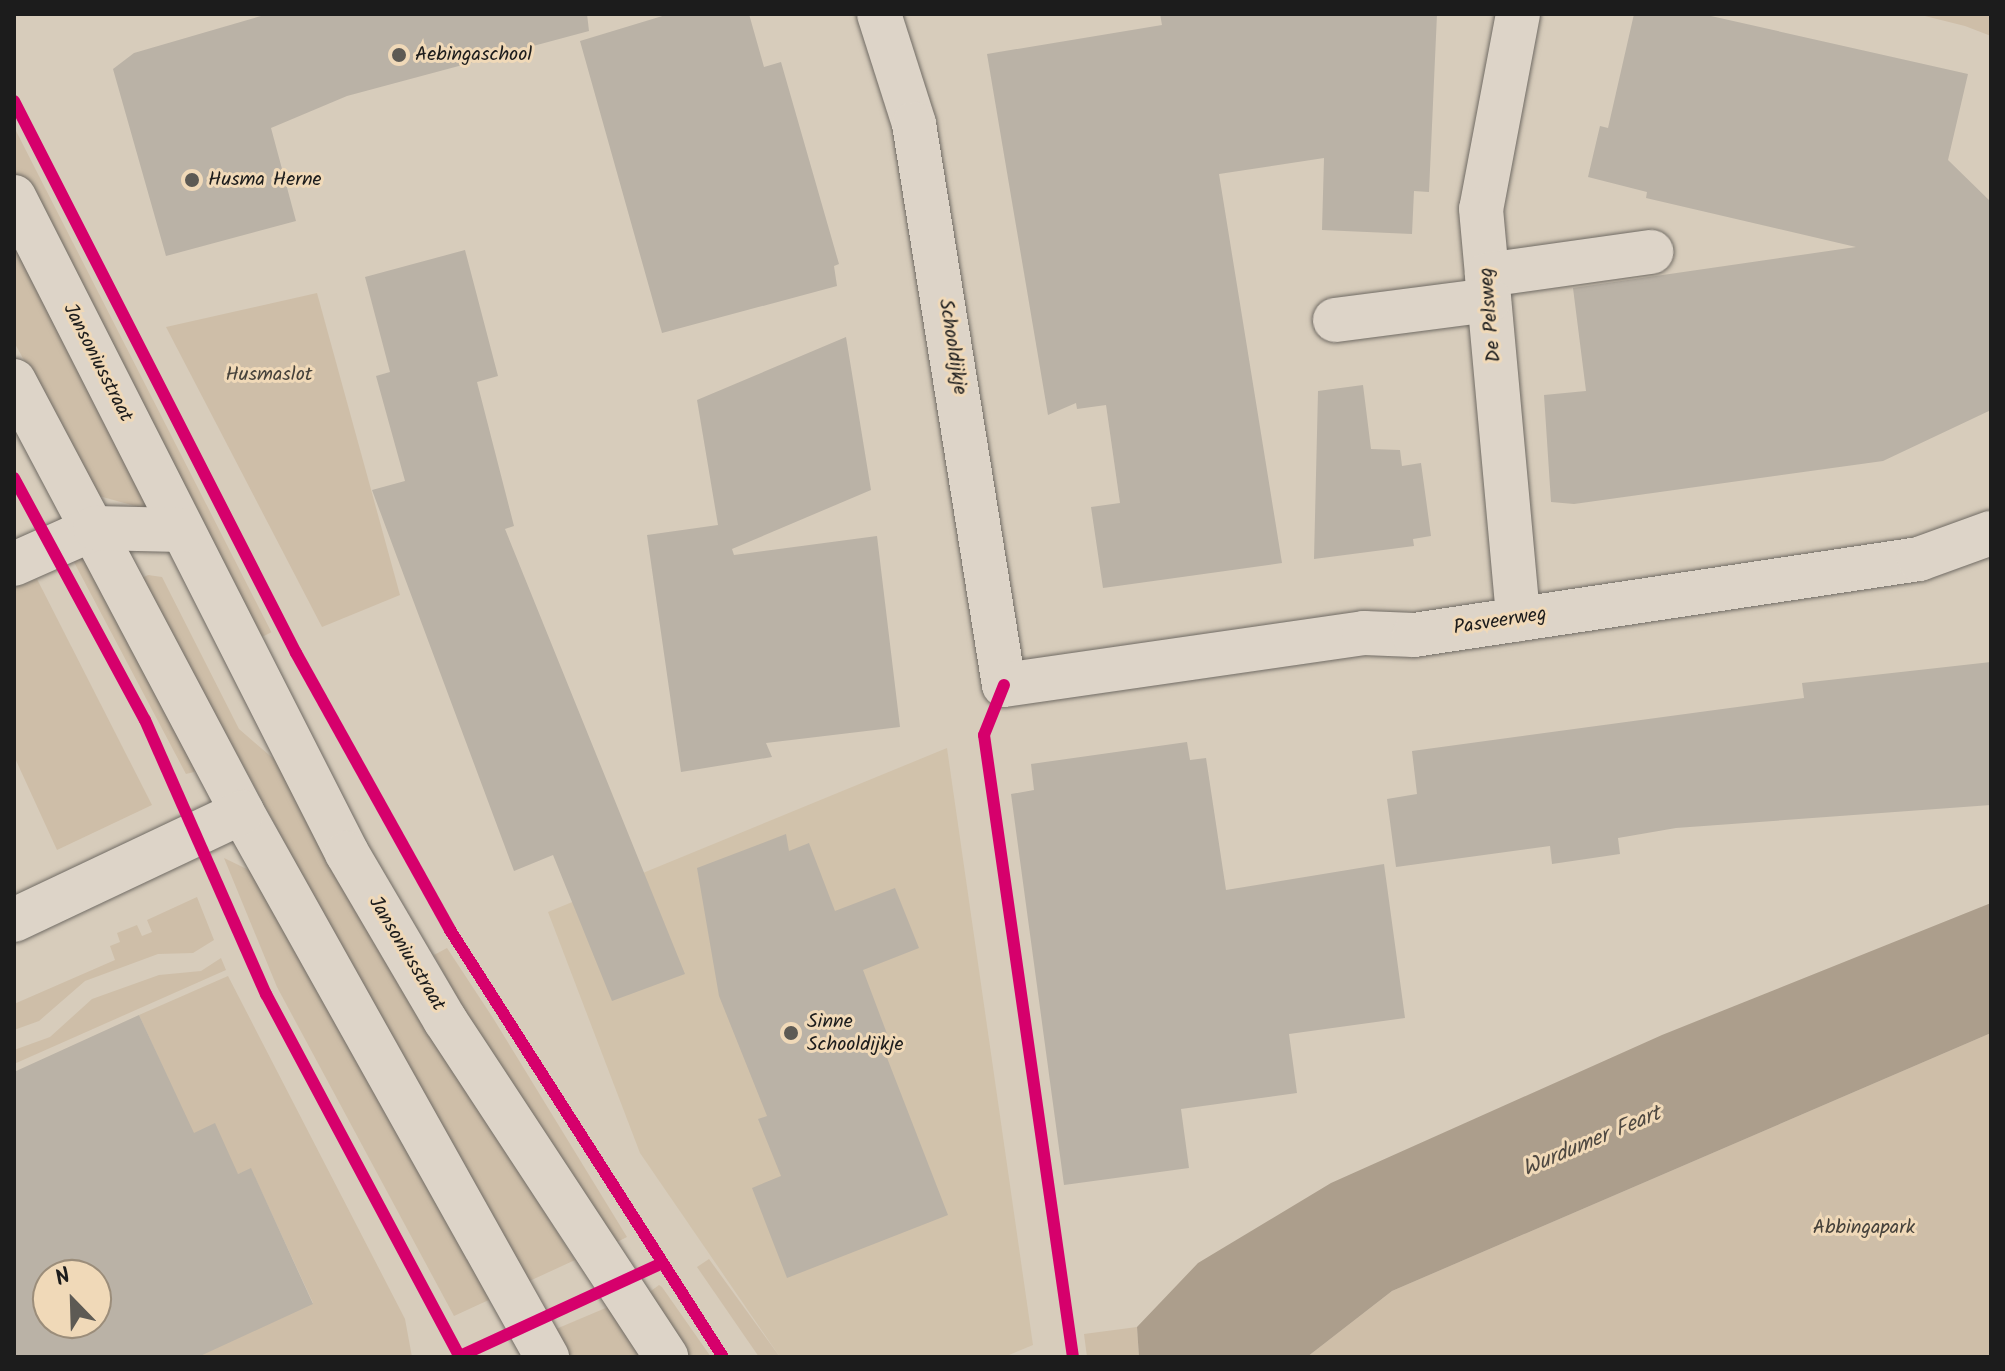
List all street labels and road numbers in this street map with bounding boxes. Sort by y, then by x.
street label: De Pelsweg [1475,267,1507,363]
street label: Schooldijkje [933,297,971,397]
street label: Jansoniusstraat [57,300,137,426]
street label: Pasveerweg [1452,603,1548,641]
street label: Jansoniusstraat [362,892,450,1016]

